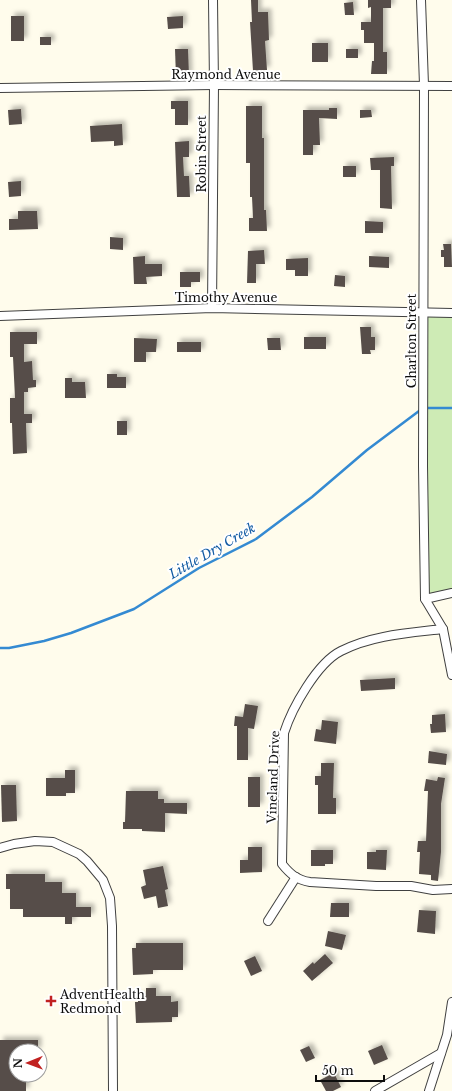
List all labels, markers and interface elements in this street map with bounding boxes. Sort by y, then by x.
street label: Raymond Avenue [171,67,281,82]
street label: Robin Street [194,115,209,192]
street label: Timothy Avenue [175,290,277,305]
street label: Charlton Street [404,293,419,388]
water label: Little Dry Creek [165,519,259,583]
street label: Vineland Drive [264,730,282,825]
place label: AdventHealth Redmond [59,987,145,1016]
marker: AdventHealth Redmond [45,995,57,1007]
north arrow [8,1043,48,1083]
text: N [11,1057,25,1068]
scale bar [316,1057,384,1083]
text: 50 m [322,1063,354,1078]

